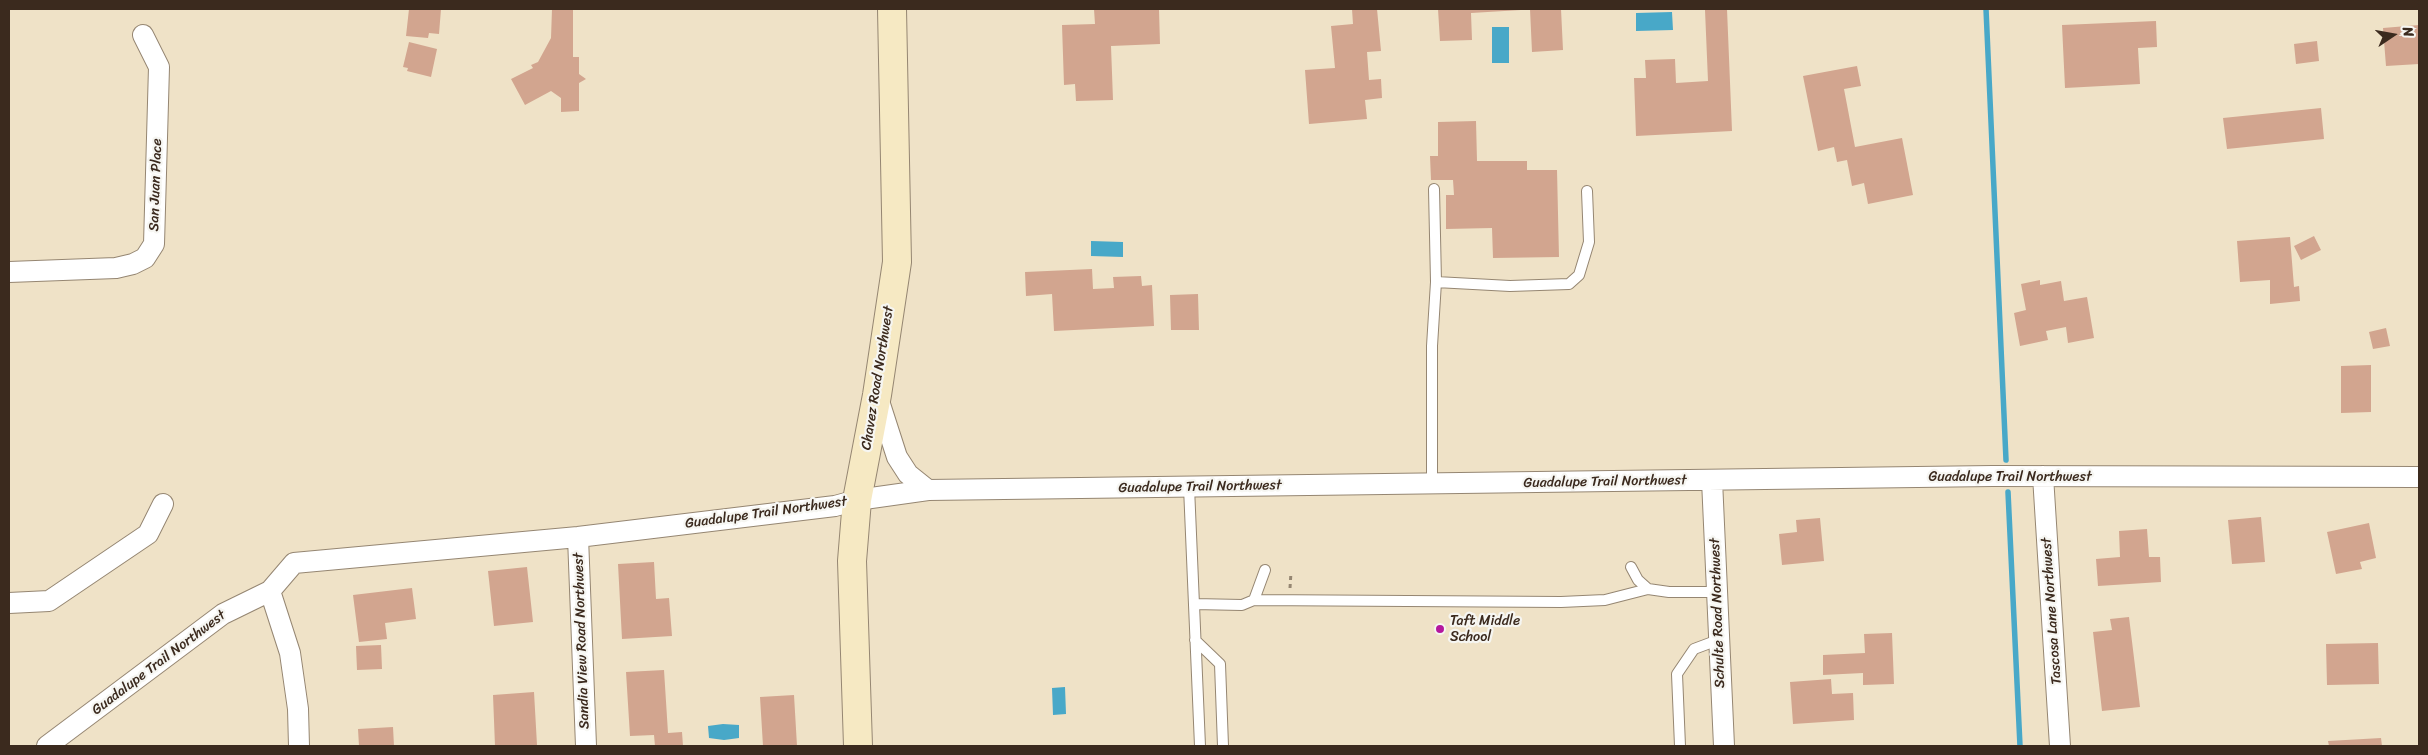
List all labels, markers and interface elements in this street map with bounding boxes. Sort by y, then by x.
north arrow [2368,10,2418,60]
text: N [2395,24,2421,39]
street label: San Juan Place [146,138,166,232]
street label: Chavez Road Northwest [858,305,898,451]
street label: Guadalupe Trail Northwest [1928,469,2092,485]
street label: Guadalupe Trail Northwest [1523,472,1687,492]
street label: Guadalupe Trail Northwest [1118,477,1282,497]
street label: Guadalupe Trail Northwest [684,493,848,533]
street label: Tascosa Lane Northwest [2038,537,2066,685]
street label: Schulte Road Northwest [1707,538,1729,688]
street label: Sandia View Road Northwest [571,552,593,730]
street label: Guadalupe Trail Northwest [89,607,229,719]
place label: Taft Middle School [1450,613,1520,646]
marker: Taft Middle School [1434,623,1446,635]

